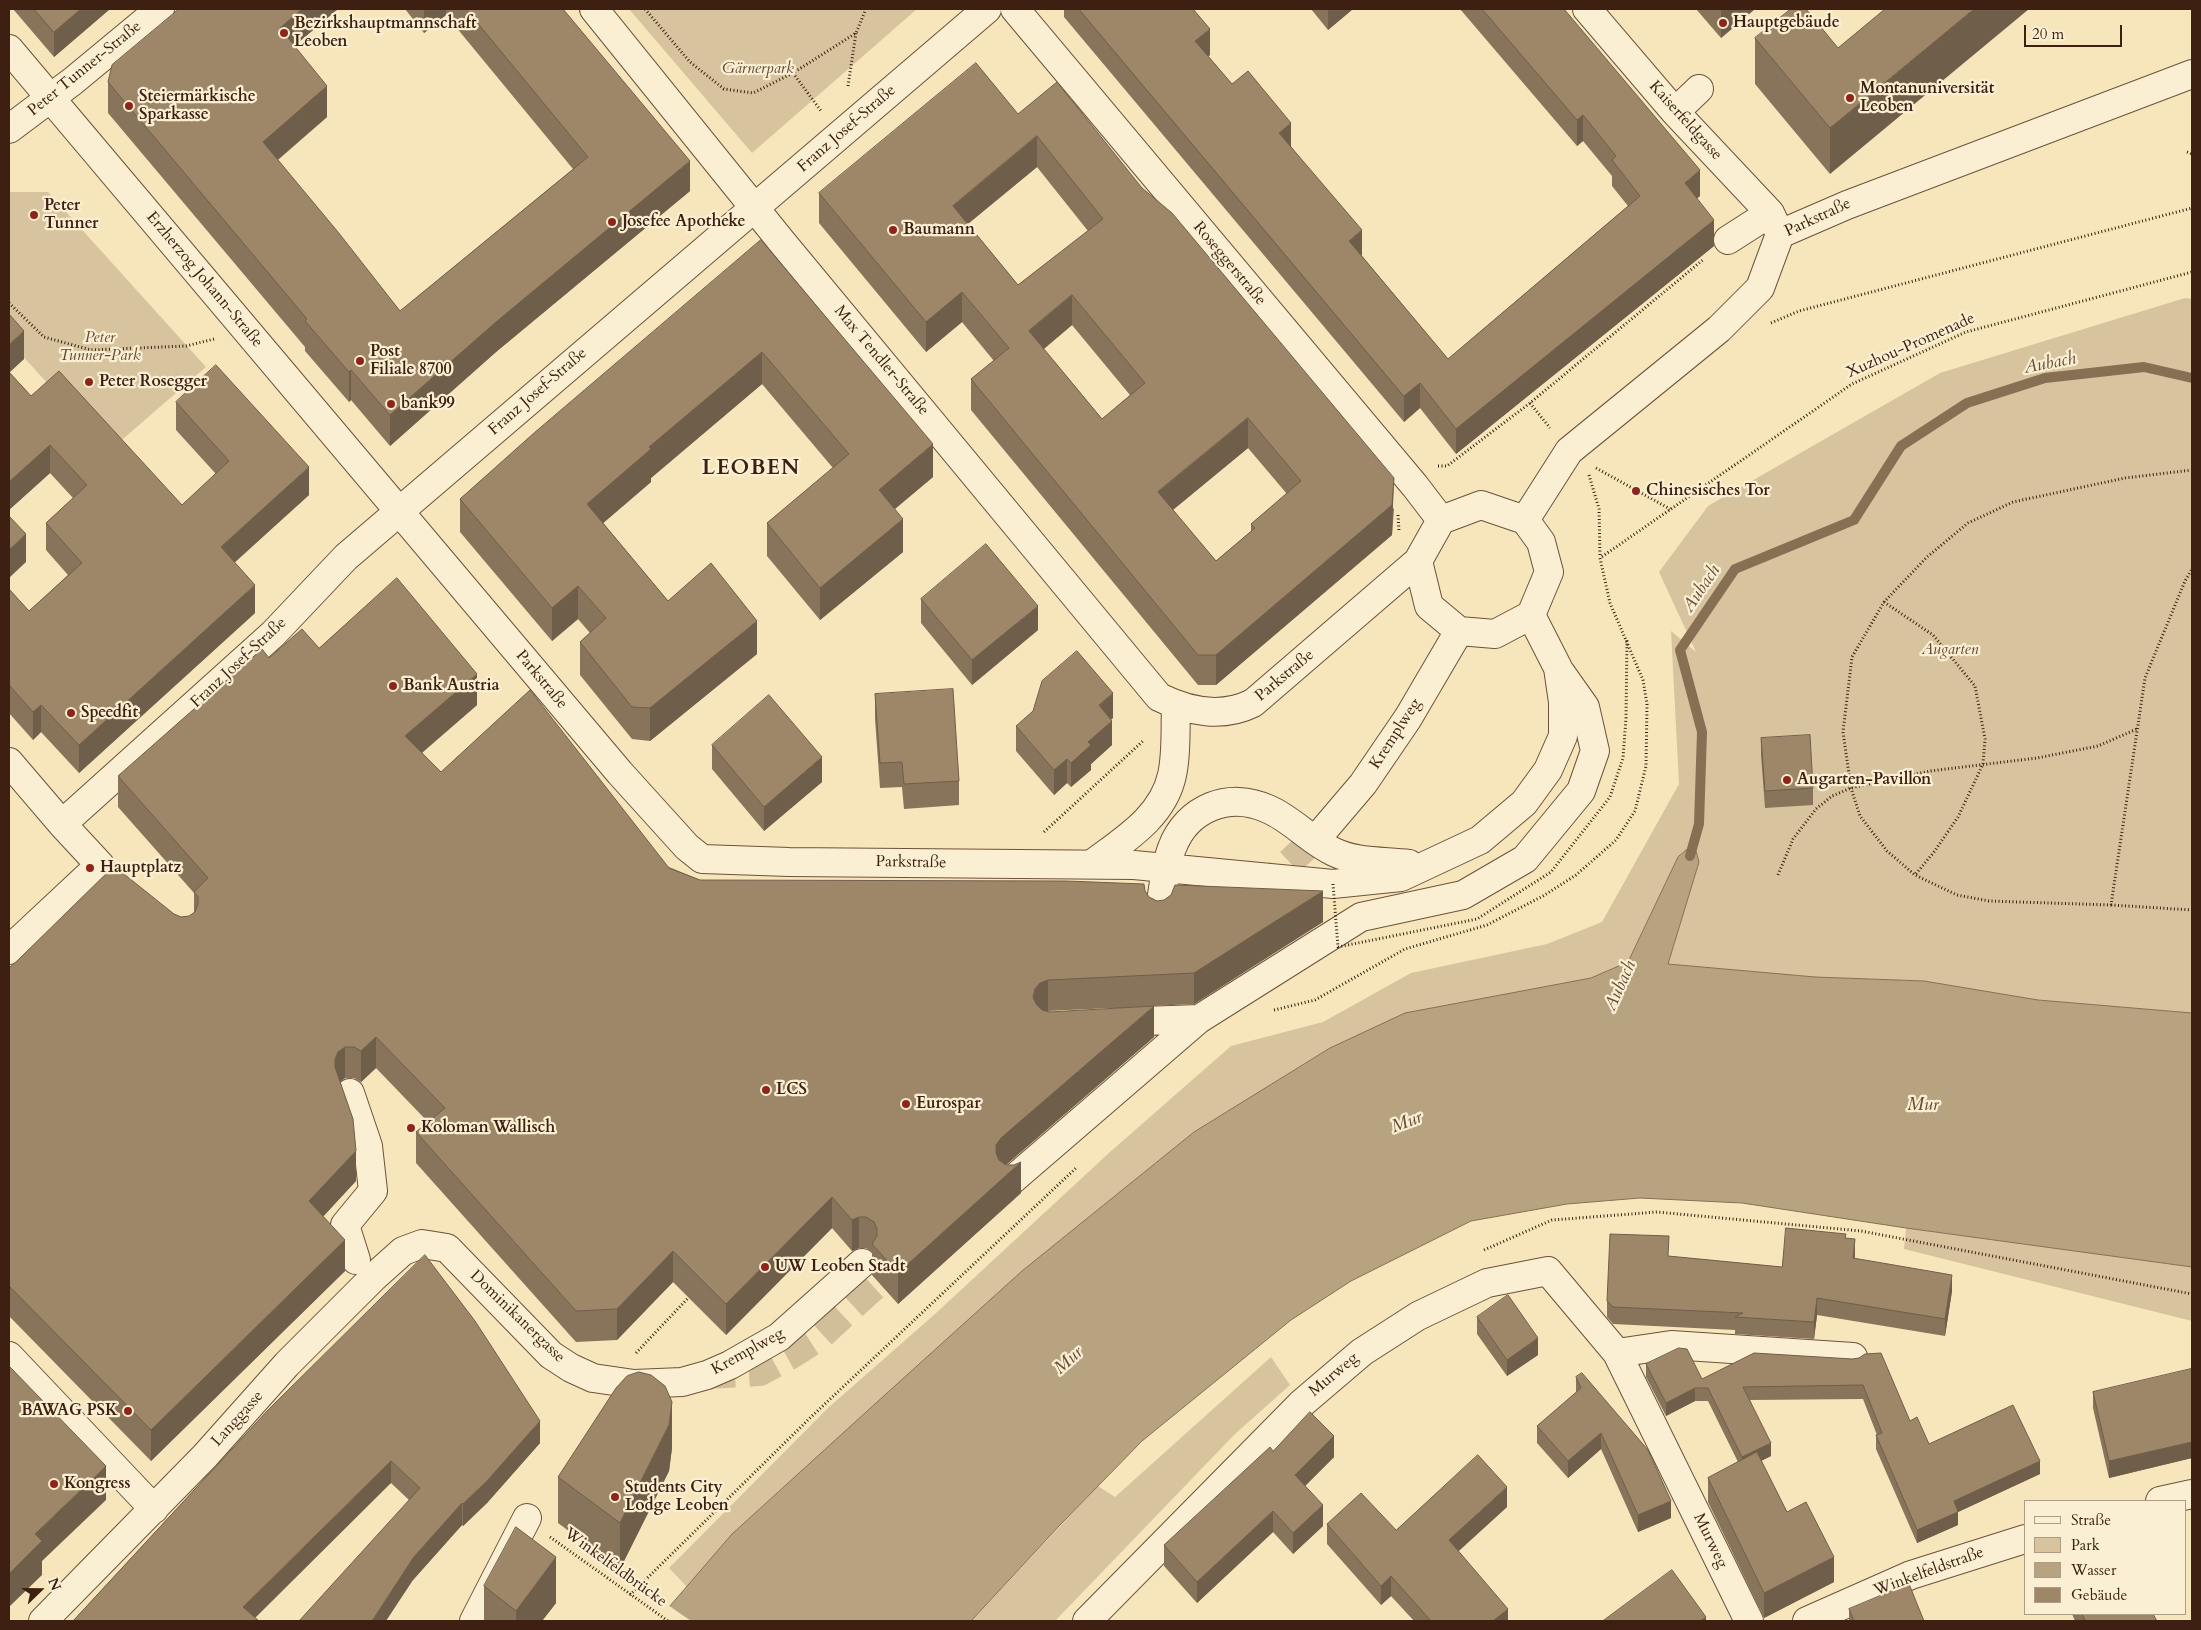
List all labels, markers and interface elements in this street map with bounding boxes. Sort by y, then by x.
place label: Hauptgebäude [1733,13,1840,33]
place label: Bezirkshauptmannschaft Leoben [294,14,477,52]
scale bar [2026,15,2124,47]
street label: Peter Tunner-Straße [24,17,146,121]
marker: Hauptgebäude [1717,17,1729,29]
text: 20 m [2032,24,2064,44]
marker: Bezirkshauptmannschaft Leoben [278,27,290,39]
park label: Gärnerpark [722,59,794,79]
street label: Kaiserfeldgasse [1644,77,1726,165]
place label: Montanuniversität Leoben [1860,79,1994,117]
street label: Franz Josef-Straße [794,81,900,177]
place label: Steiermärkische Sparkasse [139,87,256,125]
marker: Montanuniversität Leoben [1844,92,1856,104]
marker: Steiermärkische Sparkasse [123,100,135,112]
street label: Parkstraße [1782,194,1854,242]
place label: Peter Tunner [44,196,98,234]
street label: Erzherzog Johann-Straße [142,208,266,352]
marker: Peter Tunner [28,209,40,221]
place label: Josefee Apotheke [622,212,745,232]
marker: Josefee Apotheke [606,216,618,228]
street label: Roseggerstraße [1188,218,1270,310]
place label: Baumann [903,220,975,240]
marker: Baumann [887,224,899,236]
street label: Max Tendler-Straße [829,302,933,420]
street label: Xuzhou-Promenade [1844,309,1978,383]
park label: Peter Tunner-Park [59,328,141,366]
place label: Post Filiale 8700 [370,342,452,380]
street label: Franz Josef-Straße [485,344,591,440]
water label: Aubach [2022,348,2078,380]
marker: Post Filiale 8700 [354,355,366,367]
place label: Peter Rosegger [99,372,207,392]
marker: Peter Rosegger [83,376,95,388]
place label: bank99 [401,394,455,414]
marker: bank99 [385,398,397,410]
district label: LEOBEN [701,456,801,482]
place label: Chinesisches Tor [1646,481,1770,501]
marker: Chinesisches Tor [1630,485,1642,497]
water label: Aubach [1678,561,1726,617]
street label: Franz Josef-Straße [187,614,291,712]
park label: Augarten [1921,640,1979,660]
street label: Parkstraße [1252,646,1318,706]
street label: Parkstraße [511,647,571,713]
place label: Bank Austria [403,676,500,696]
marker: Bank Austria [387,680,399,692]
street label: Kremplweg [1366,695,1426,773]
place label: Speedfit [81,703,138,723]
marker: Speedfit [65,707,77,719]
place label: Augarten-Pavillon [1797,770,1931,790]
marker: Augarten-Pavillon [1781,774,1793,786]
street label: Parkstraße [875,853,947,873]
place label: Hauptplatz [100,858,181,878]
marker: Hauptplatz [84,862,96,874]
water label: Aubach [1600,958,1642,1014]
place label: LCS [776,1080,807,1100]
marker: LCS [760,1084,772,1096]
place label: Eurospar [916,1094,981,1114]
water label: Mur [1907,1095,1939,1117]
marker: Eurospar [900,1098,912,1110]
water label: Mur [1388,1107,1426,1139]
place label: Koloman Wallisch [421,1118,555,1138]
marker: Koloman Wallisch [405,1122,417,1134]
place label: UW Leoben Stadt [775,1257,905,1277]
marker: UW Leoben Stadt [759,1261,771,1273]
street label: Dominikanergasse [465,1267,569,1367]
street label: Kremplweg [708,1324,788,1380]
water label: Mur [1050,1342,1088,1380]
street label: Murweg [1305,1349,1363,1401]
street label: Langgasse [208,1387,268,1451]
place label: BAWAG PSK [21,1401,118,1421]
marker: BAWAG PSK [122,1405,134,1417]
place label: Kongress [64,1474,130,1494]
marker: Kongress [48,1478,60,1490]
place label: Students City Lodge Leoben [625,1478,729,1516]
marker: Students City Lodge Leoben [609,1491,621,1503]
legend [2024,1500,2186,1615]
street label: Murweg [1688,1510,1732,1572]
text: Straße [2071,1510,2111,1530]
street label: Winkelfeldbrücke [560,1524,670,1612]
text: Park [2071,1535,2100,1555]
street label: Winkelfeldstraße [1871,1543,1987,1601]
text: Wasser [2071,1560,2116,1580]
north arrow [15,1565,65,1615]
text: N [43,1575,65,1593]
text: Gebäude [2071,1585,2127,1605]

